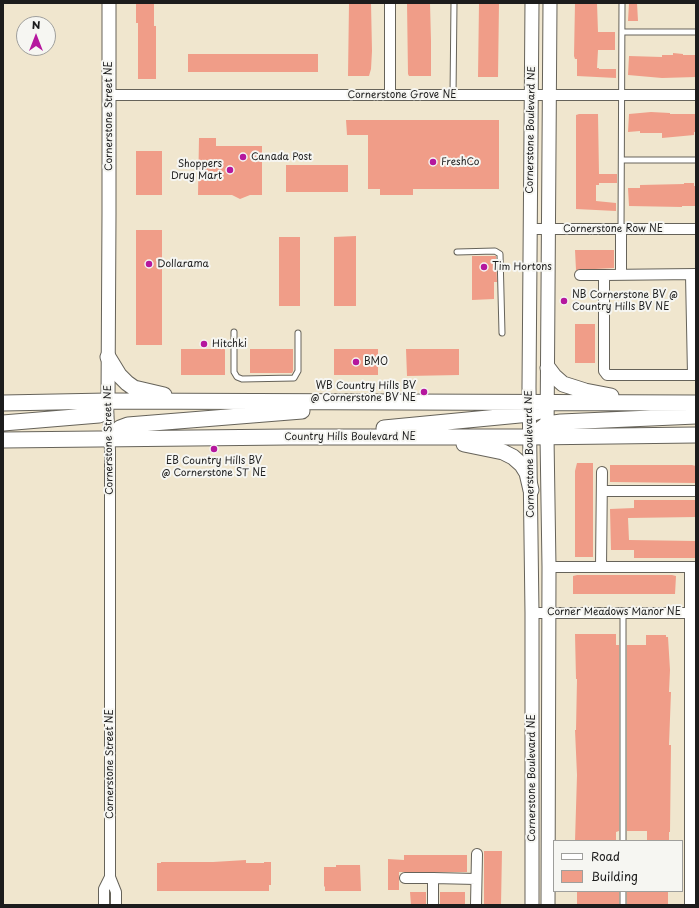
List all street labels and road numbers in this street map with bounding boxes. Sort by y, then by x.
street label: Cornerstone Street NE [103,61,115,171]
street label: Cornerstone Boulevard NE [524,66,538,194]
street label: Cornerstone Grove NE [348,89,456,101]
street label: Cornerstone Row NE [563,223,663,235]
street label: Cornerstone Street NE [102,385,116,495]
street label: Cornerstone Boulevard NE [523,390,537,518]
street label: Country Hills Boulevard NE [284,431,416,443]
street label: Corner Meadows Manor NE [547,606,681,618]
street label: Cornerstone Street NE [104,709,116,819]
street label: Cornerstone Boulevard NE [526,714,538,842]

